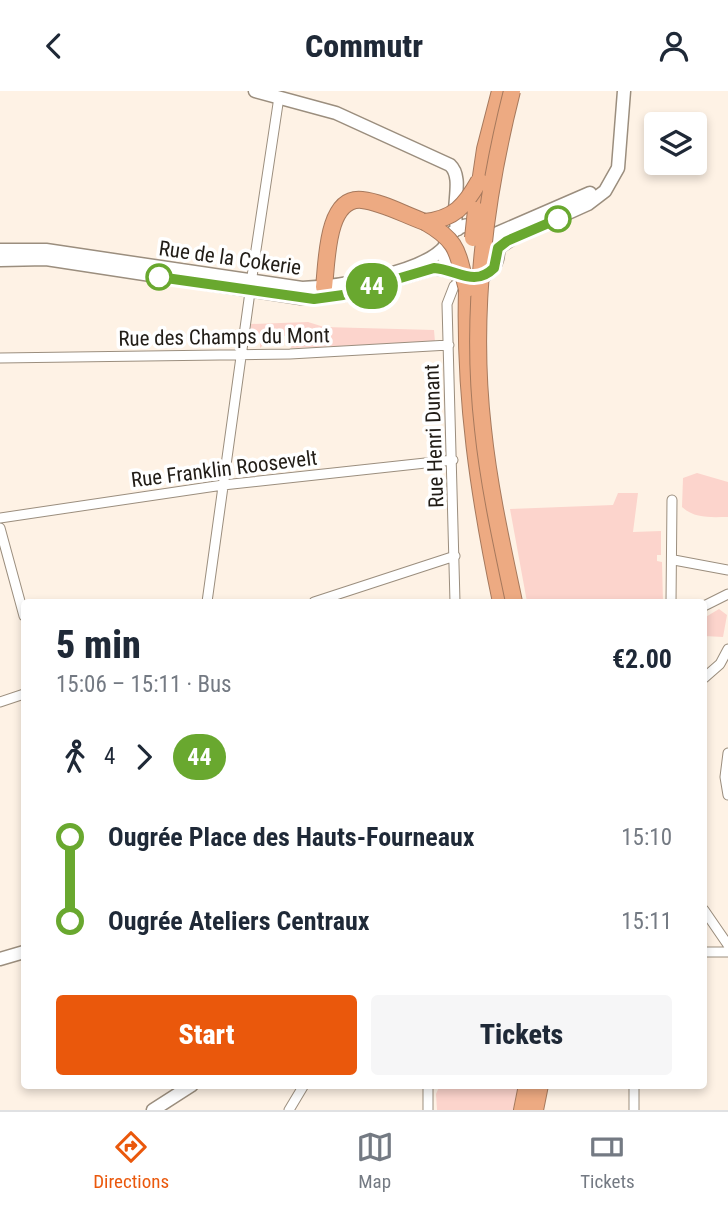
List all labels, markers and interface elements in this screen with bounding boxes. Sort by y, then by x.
icon: back [35,27,73,65]
text: Commutr [305,27,423,65]
icon: person [655,27,693,65]
map controls [644,112,707,175]
button: layers [644,112,707,175]
unlabelled marker [545,206,571,232]
street label: Rue de la Cokerie [157,236,303,280]
line badge: 44 [340,263,404,309]
unlabelled marker [146,264,172,290]
text: 44 [360,272,384,300]
street label: Rue des Champs du Mont [118,323,330,351]
street label: Rue Henri Dunant [419,364,449,508]
street label: Rue Franklin Roosevelt [130,446,318,492]
text: 5 min [56,623,141,667]
text: €2.00 [612,644,672,674]
text: 15:06 – 15:11 · Bus [56,671,232,698]
icon: walk [56,738,94,776]
icon: forward [125,738,163,776]
text: 4 [104,743,115,770]
text: 44 [187,743,212,771]
text: Ougrée Place des Hauts-Fourneaux [108,822,475,852]
text: 15:10 [621,824,672,851]
text: Ougrée Ateliers Centraux [108,906,370,936]
text: 15:11 [621,908,672,935]
button: Start [56,995,357,1075]
button: Tickets [371,995,672,1075]
tab: Directions [93,1128,169,1193]
tab: Map [356,1128,394,1193]
tab: Tickets [580,1128,635,1193]

